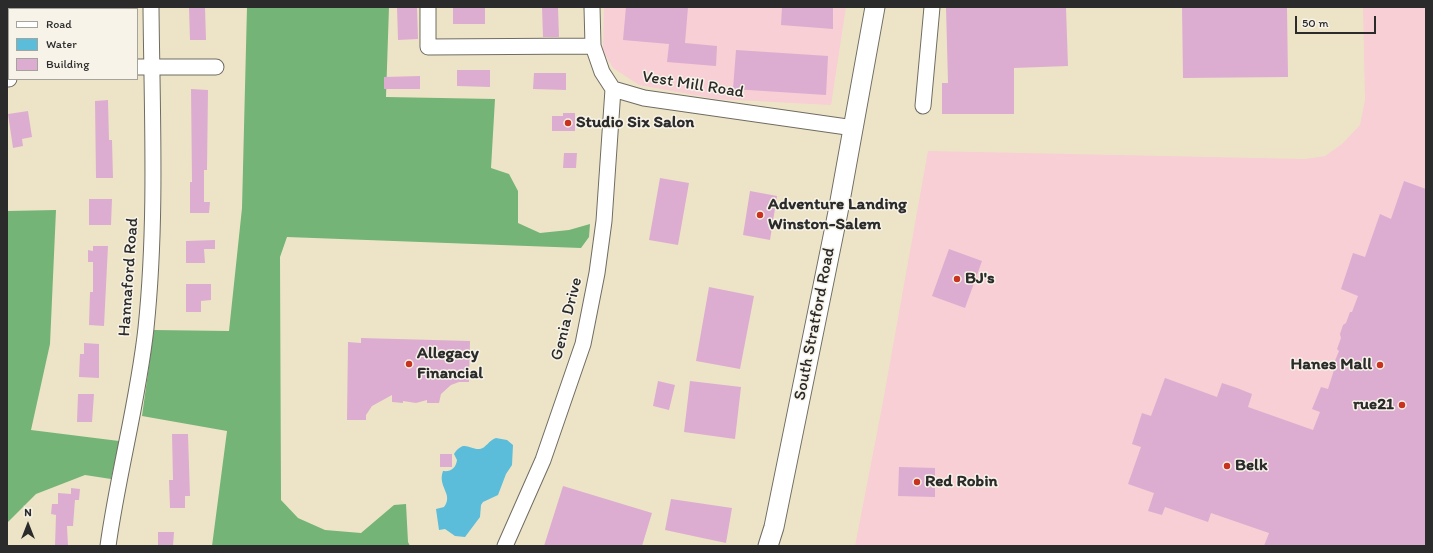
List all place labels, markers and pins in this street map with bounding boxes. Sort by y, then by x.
place label: Studio Six Salon [576,113,694,133]
marker: Studio Six Salon [563,118,573,128]
place label: Adventure Landing Winston-Salem [768,195,907,235]
marker: Adventure Landing Winston-Salem [755,210,765,220]
place label: BJ's [965,269,995,289]
marker: BJ's [952,274,962,284]
place label: Allegacy Financial [417,344,483,384]
place label: Hanes Mall [1290,355,1372,375]
marker: Allegacy Financial [404,359,414,369]
marker: Hanes Mall [1375,360,1385,370]
place label: rue21 [1353,395,1394,415]
marker: rue21 [1397,400,1407,410]
place label: Belk [1235,456,1268,476]
marker: Belk [1222,461,1232,471]
place label: Red Robin [925,472,998,492]
marker: Red Robin [912,477,922,487]

